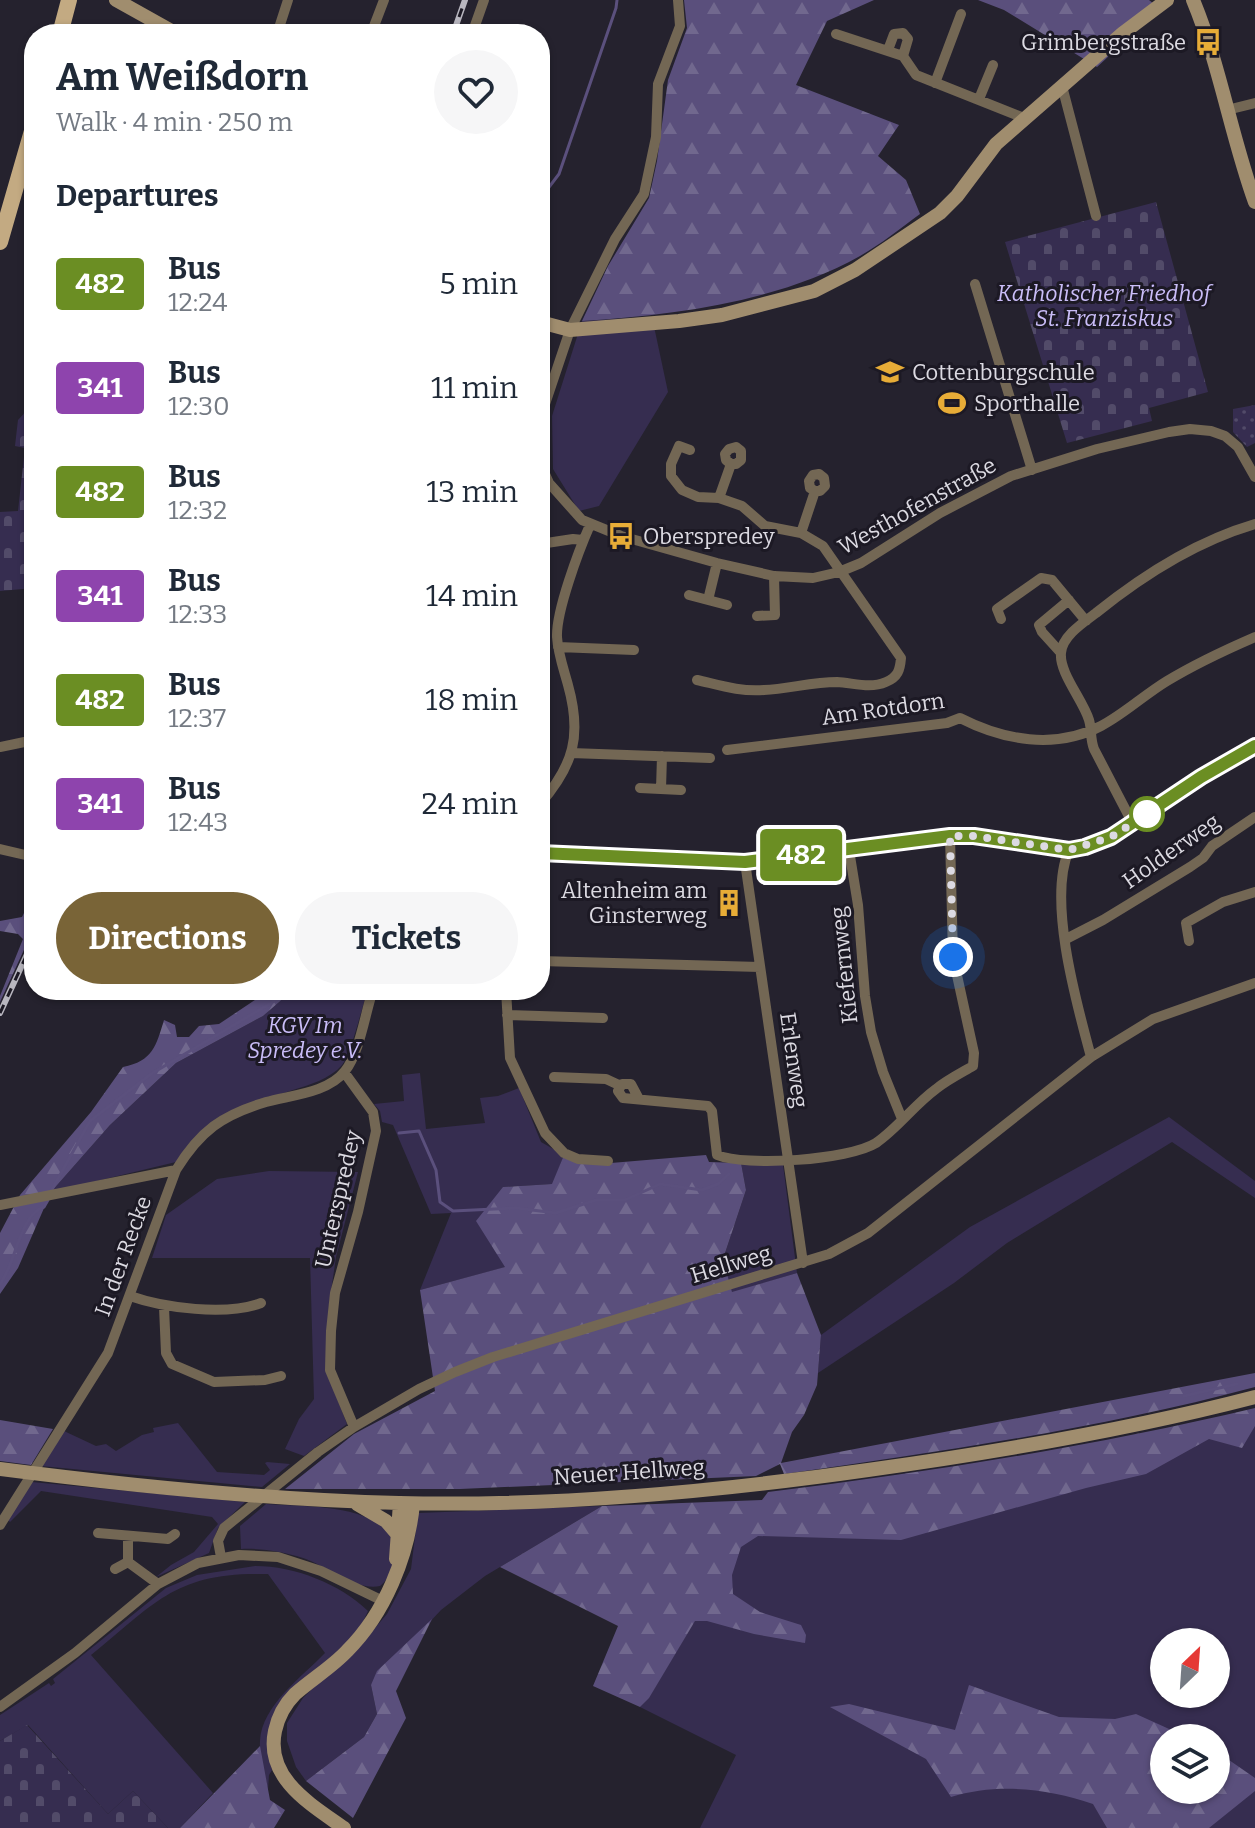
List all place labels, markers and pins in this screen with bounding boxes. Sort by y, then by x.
bus stop icon: Grimbergstraße [1193,27,1223,57]
place label: Grimbergstraße [1021,29,1186,56]
school or university icon: Cottenburgschule [875,357,905,387]
place label: Cottenburgschule [912,359,1095,386]
sports icon: Sporthalle [937,388,967,418]
place label: Sporthalle [974,390,1080,417]
bus stop icon: Oberspredey [606,521,636,551]
place label: Oberspredey [643,523,775,550]
unlabelled marker [1130,797,1164,831]
place label: Altenheim am Ginsterweg [561,877,707,929]
building icon: Altenheim am Ginsterweg [714,888,744,918]

